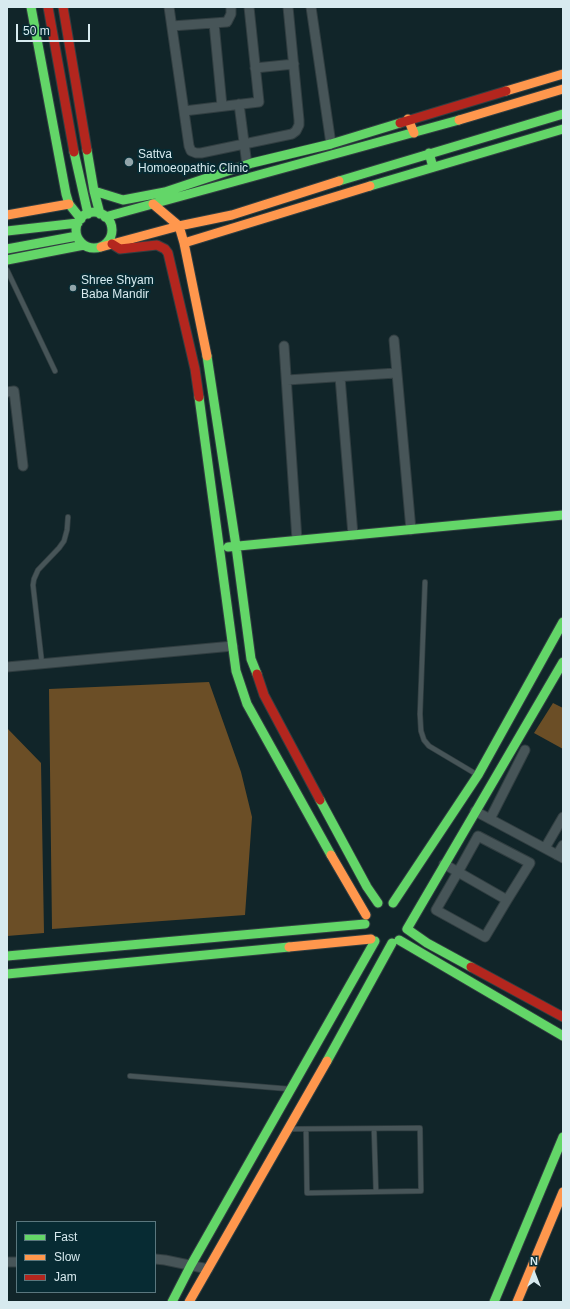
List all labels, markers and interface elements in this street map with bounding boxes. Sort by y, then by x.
scale bar [18,16,92,42]
text: 50 m [23,24,50,38]
place label: Sattva Homoeopathic Clinic [138,148,248,176]
marker: Sattva Homoeopathic Clinic [123,156,135,168]
place label: Shree Shyam Baba Mandir [81,274,154,302]
marker: Shree Shyam Baba Mandir [68,283,78,293]
legend [16,1221,156,1293]
text: Fast [54,1230,77,1244]
text: Slow [54,1250,80,1264]
north arrow [514,1253,554,1293]
text: N [530,1255,538,1267]
text: Jam [54,1270,77,1284]

